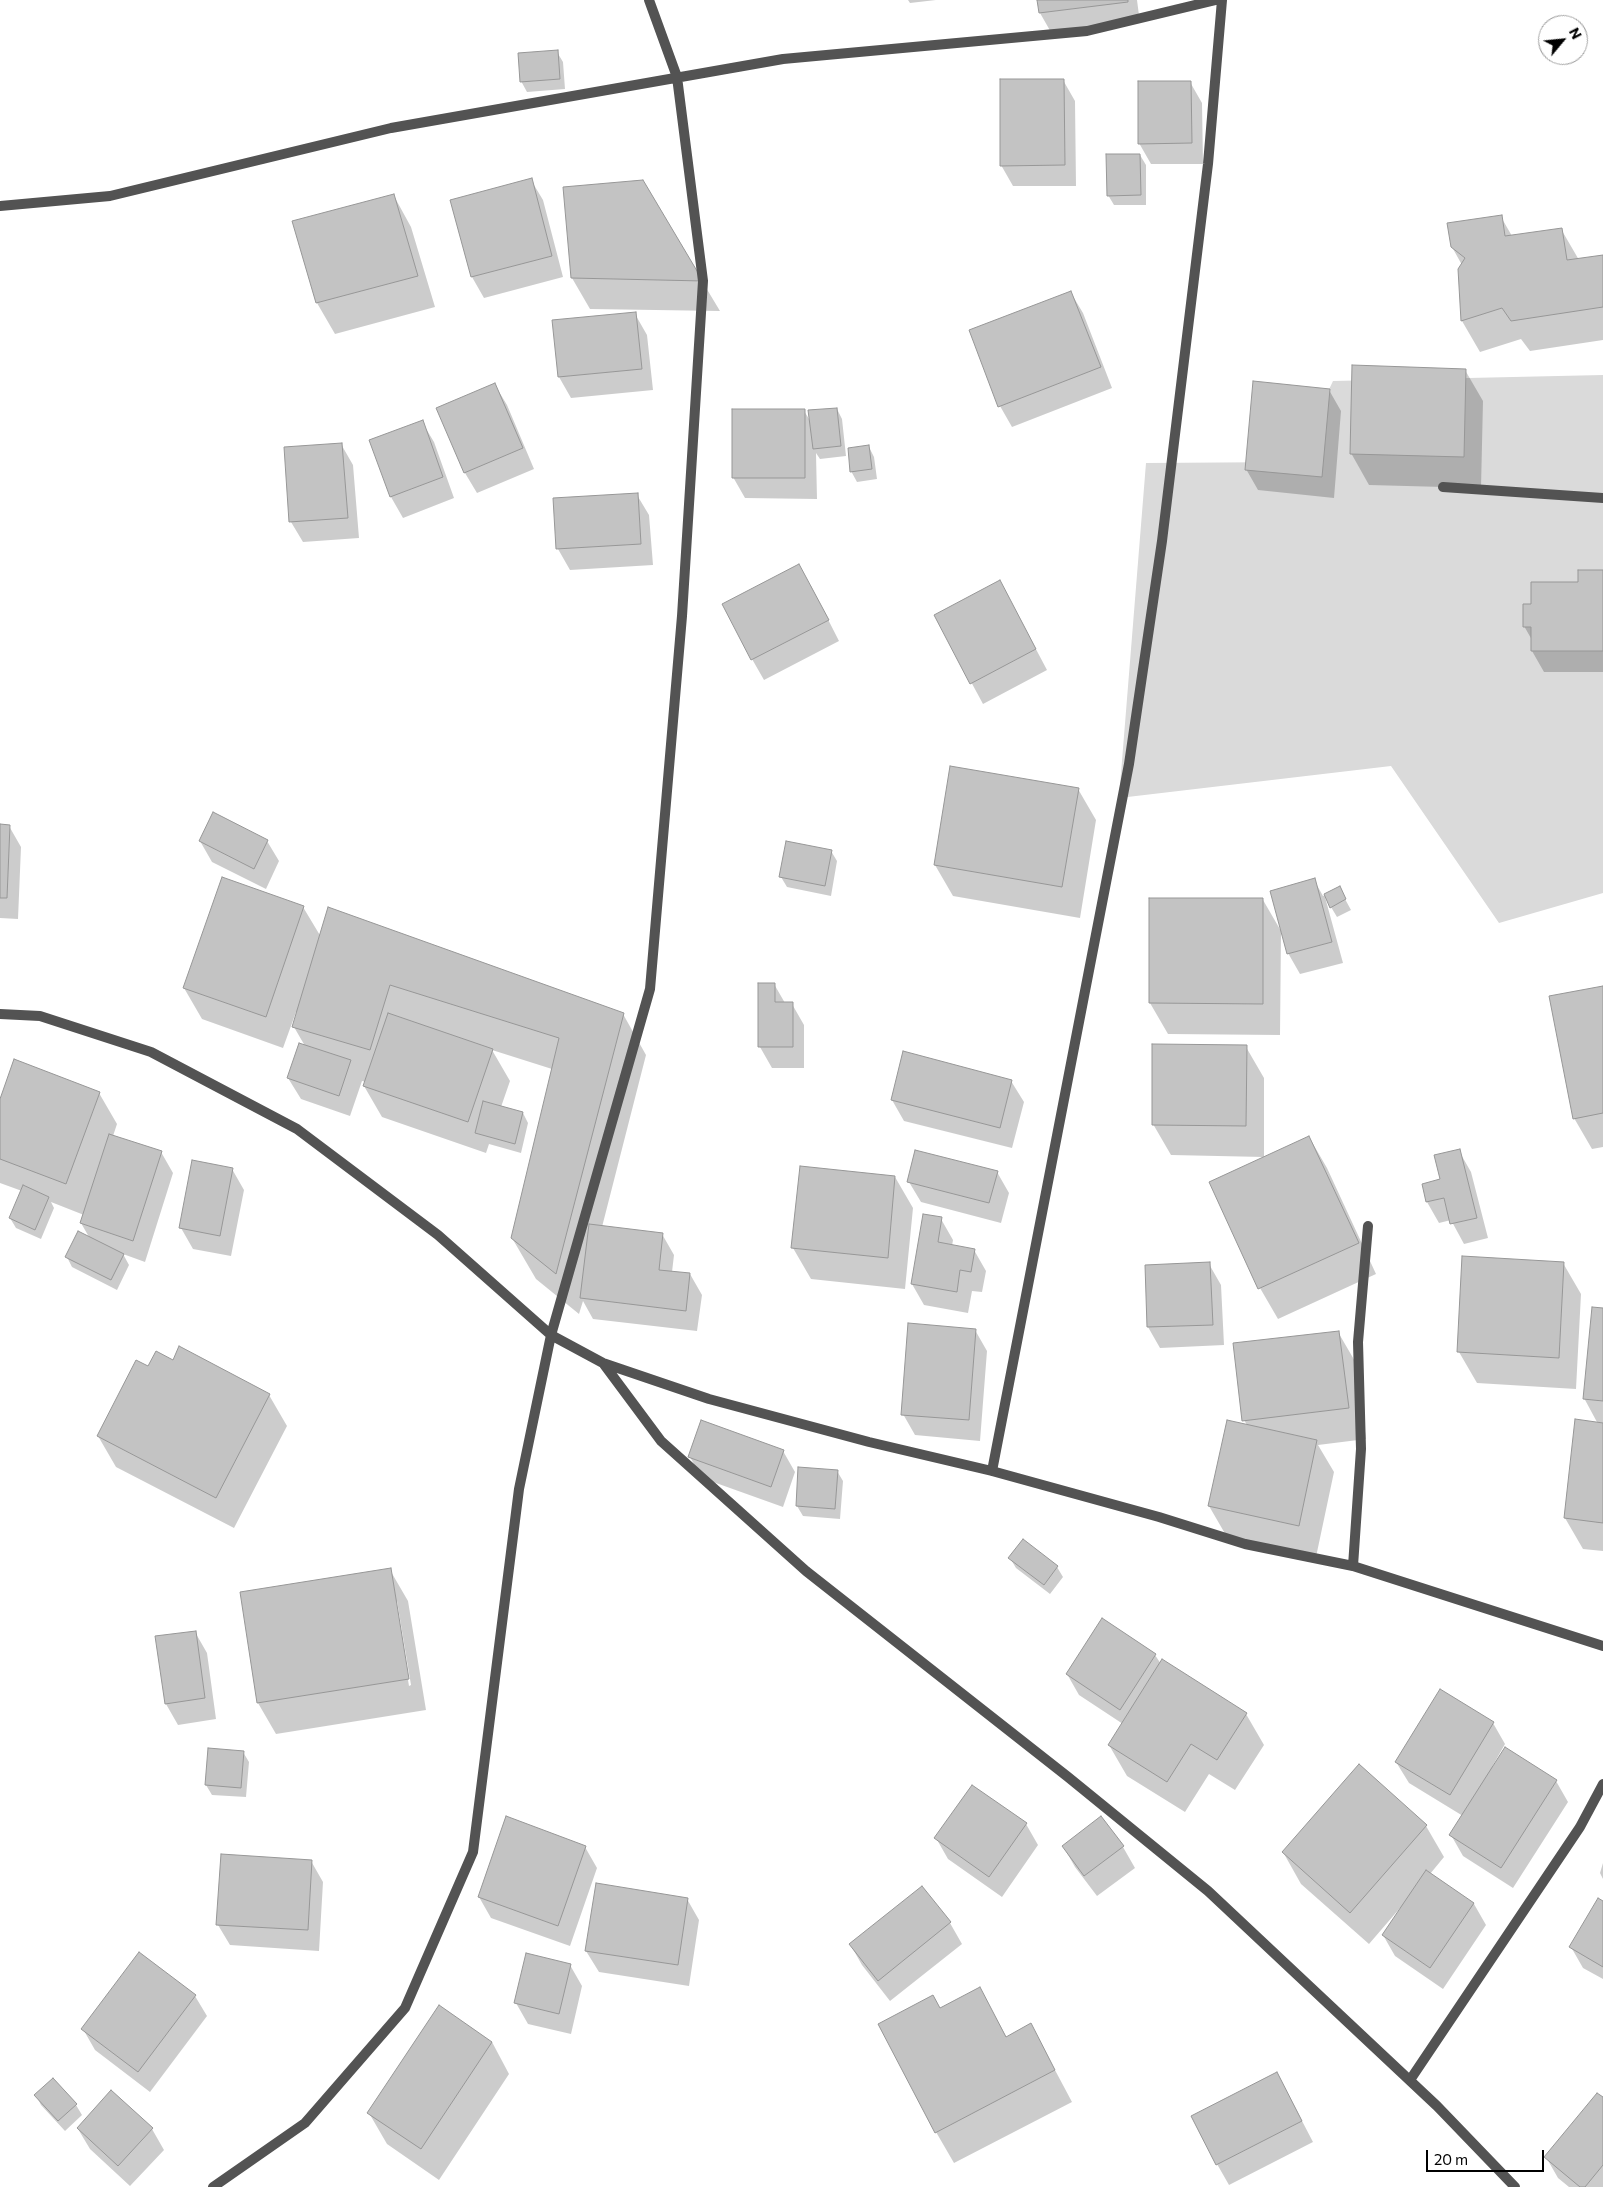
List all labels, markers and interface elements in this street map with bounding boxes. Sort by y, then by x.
north arrow [1538,15,1588,65]
text: N [1566,25,1586,42]
scale bar [1428,2140,1546,2172]
text: 20 m [1434,2150,1468,2168]

